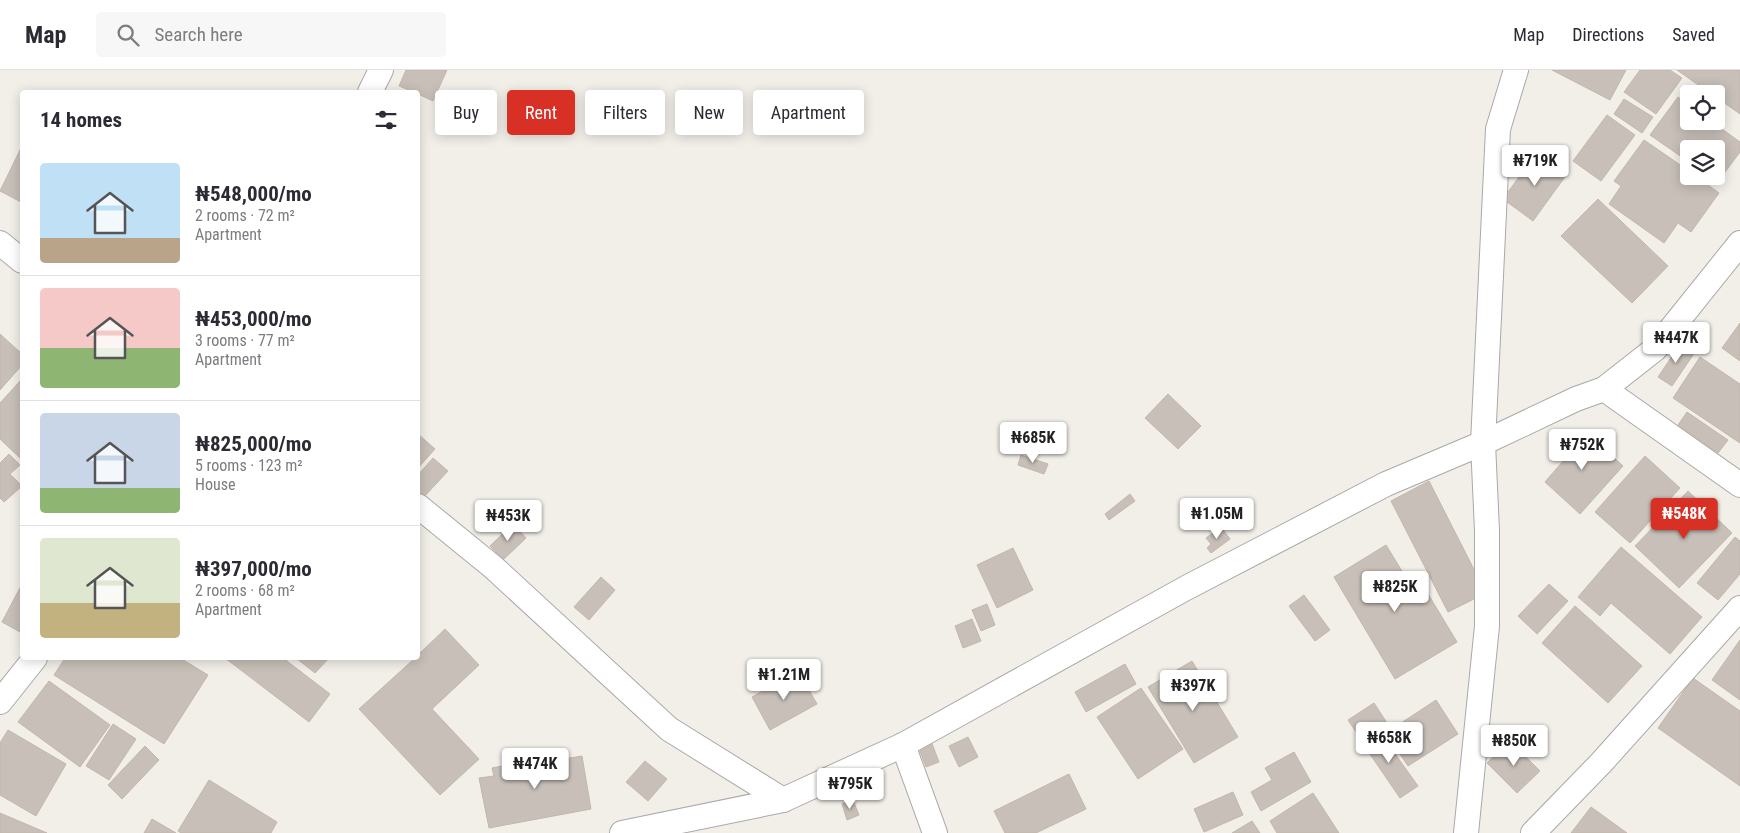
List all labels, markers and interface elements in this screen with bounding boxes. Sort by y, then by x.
search box [96,12,446,57]
text: Map [25,21,66,49]
icon: search [114,21,142,49]
text: Search here [154,23,243,46]
text: Map [1513,24,1544,45]
text: Directions [1572,24,1644,45]
text: Saved [1672,24,1715,45]
map controls [1680,85,1725,185]
button: locate [1680,85,1725,130]
chip: Buy [435,90,497,135]
chip: Rent [507,90,575,135]
chip: Filters [585,90,665,135]
chip: New [675,90,743,135]
chip: Apartment [753,90,864,135]
icon: filters [372,106,400,134]
text: 14 homes [40,108,122,132]
button: layers [1680,140,1725,185]
pin: ₦719K [1500,144,1570,187]
text: ₦719K [1513,151,1557,170]
text: ₦548,000/mo [195,182,312,206]
icon: home [80,183,140,243]
text: 2 rooms · 72 m² [195,206,295,225]
text: Apartment [195,225,262,244]
text: ₦453,000/mo [195,307,312,331]
icon: home [80,308,140,368]
pin: ₦447K [1641,322,1711,364]
text: ₦447K [1654,328,1698,347]
text: 3 rooms · 77 m² [195,331,295,350]
text: Apartment [195,350,262,369]
pin: ₦685K [998,422,1068,464]
text: ₦685K [1011,428,1055,447]
pin: ₦752K [1547,428,1617,471]
text: ₦825,000/mo [195,432,312,456]
icon: home [80,433,140,493]
text: ₦752K [1560,435,1604,454]
text: 5 rooms · 123 m² [195,456,303,475]
text: House [195,475,235,494]
pin: ₦1.05M [1176,498,1258,540]
pin: ₦548K [1649,498,1719,540]
pin: ₦453K [473,500,543,542]
text: ₦1.05M [1191,504,1243,523]
text: ₦548K [1662,504,1706,523]
text: ₦453K [486,506,530,525]
text: ₦397,000/mo [195,557,312,581]
icon: home [80,558,140,618]
pin: ₦825K [1360,570,1430,613]
text: ₦825K [1373,577,1417,596]
text: 2 rooms · 68 m² [195,581,295,600]
text: Apartment [195,600,262,619]
pin: ₦1.21M [743,658,825,701]
text: ₦1.21M [758,665,810,684]
pin: ₦397K [1158,670,1228,712]
text: ₦397K [1171,676,1215,695]
pin: ₦658K [1354,722,1424,764]
pin: ₦850K [1479,724,1549,767]
text: ₦658K [1367,728,1411,747]
text: ₦850K [1492,731,1536,750]
pin: ₦474K [500,748,570,790]
text: ₦474K [513,754,557,773]
pin: ₦795K [815,768,885,810]
text: ₦795K [828,774,872,793]

